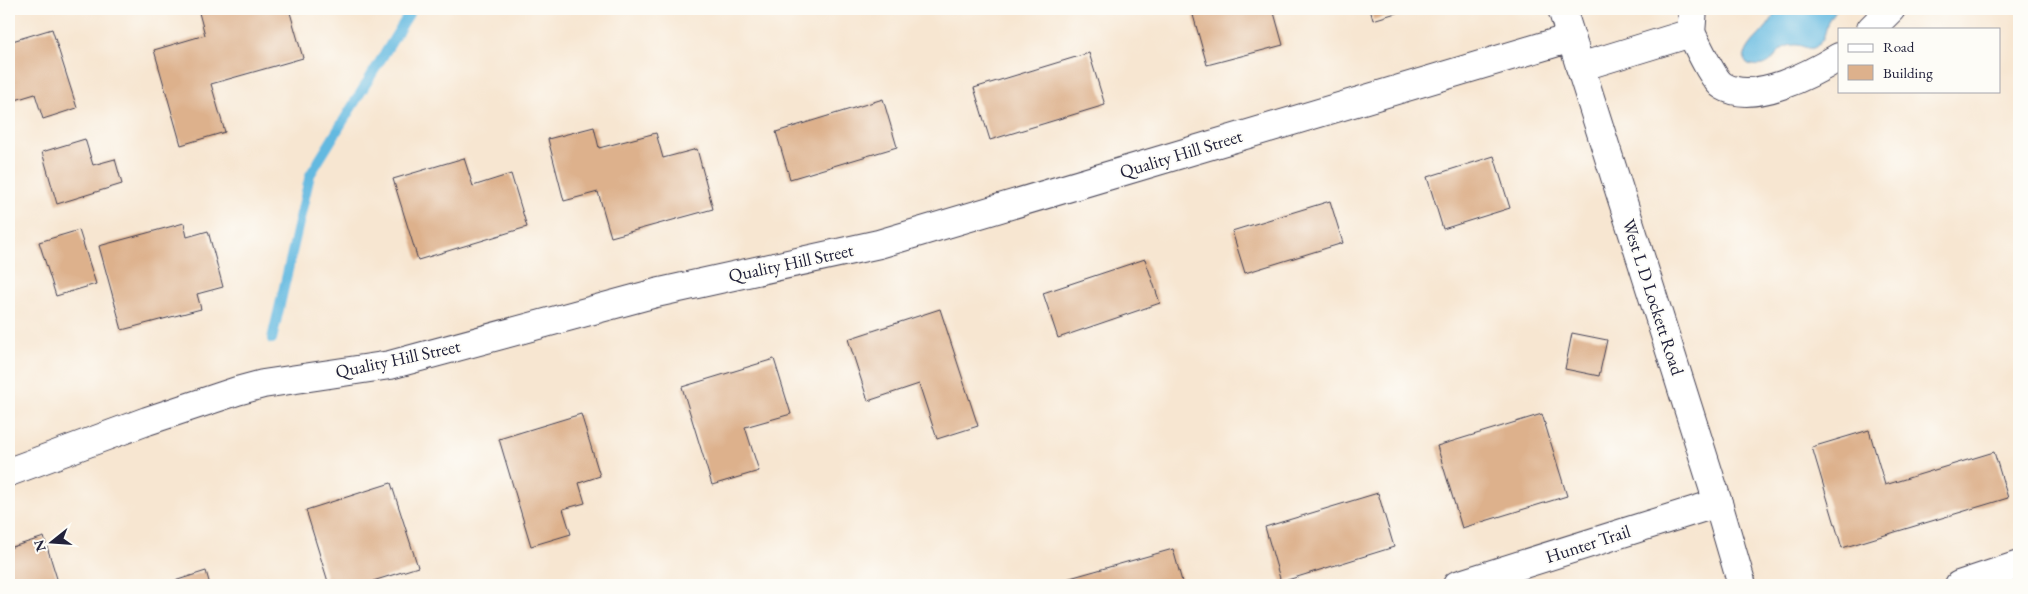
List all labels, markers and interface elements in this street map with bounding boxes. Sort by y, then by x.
legend [1838,28,2000,92]
text: Road [1883,37,1915,56]
text: Building [1883,63,1933,82]
street label: Quality Hill Street [1117,124,1245,183]
street label: West L D Lockett Road [1617,216,1690,379]
street label: Quality Hill Street [726,238,856,287]
street label: Quality Hill Street [333,334,463,383]
north arrow [28,516,78,566]
street label: Hunter Trail [1542,519,1633,568]
text: N [29,537,50,554]

